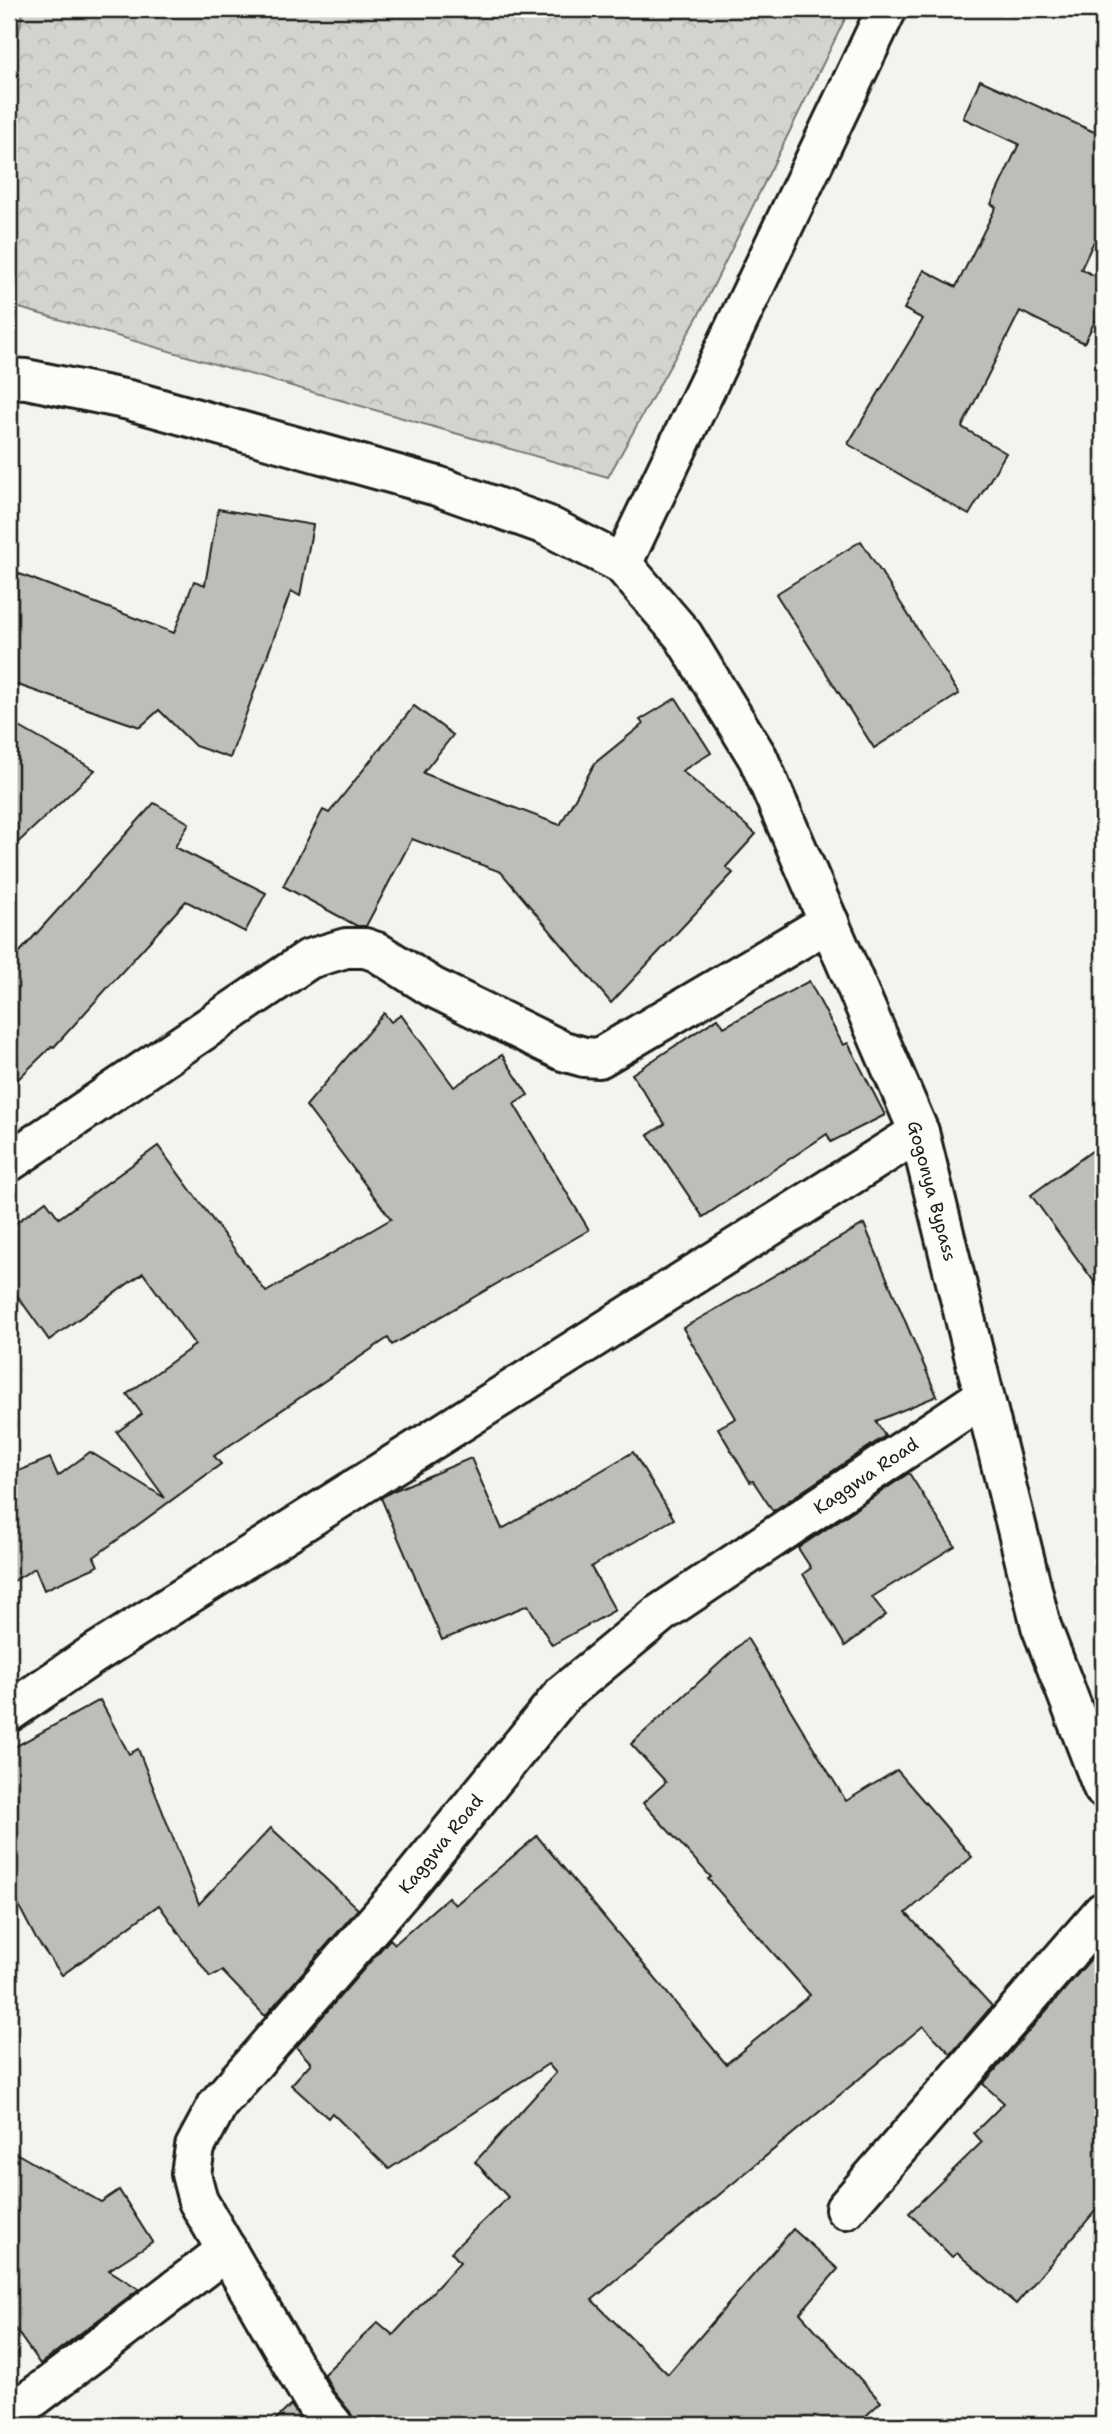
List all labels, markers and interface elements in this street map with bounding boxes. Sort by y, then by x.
street label: Gogonya Bypass [902,1118,962,1264]
street label: Kaggwa Road [809,1432,923,1520]
street label: Kaggwa Road [393,1789,489,1899]

